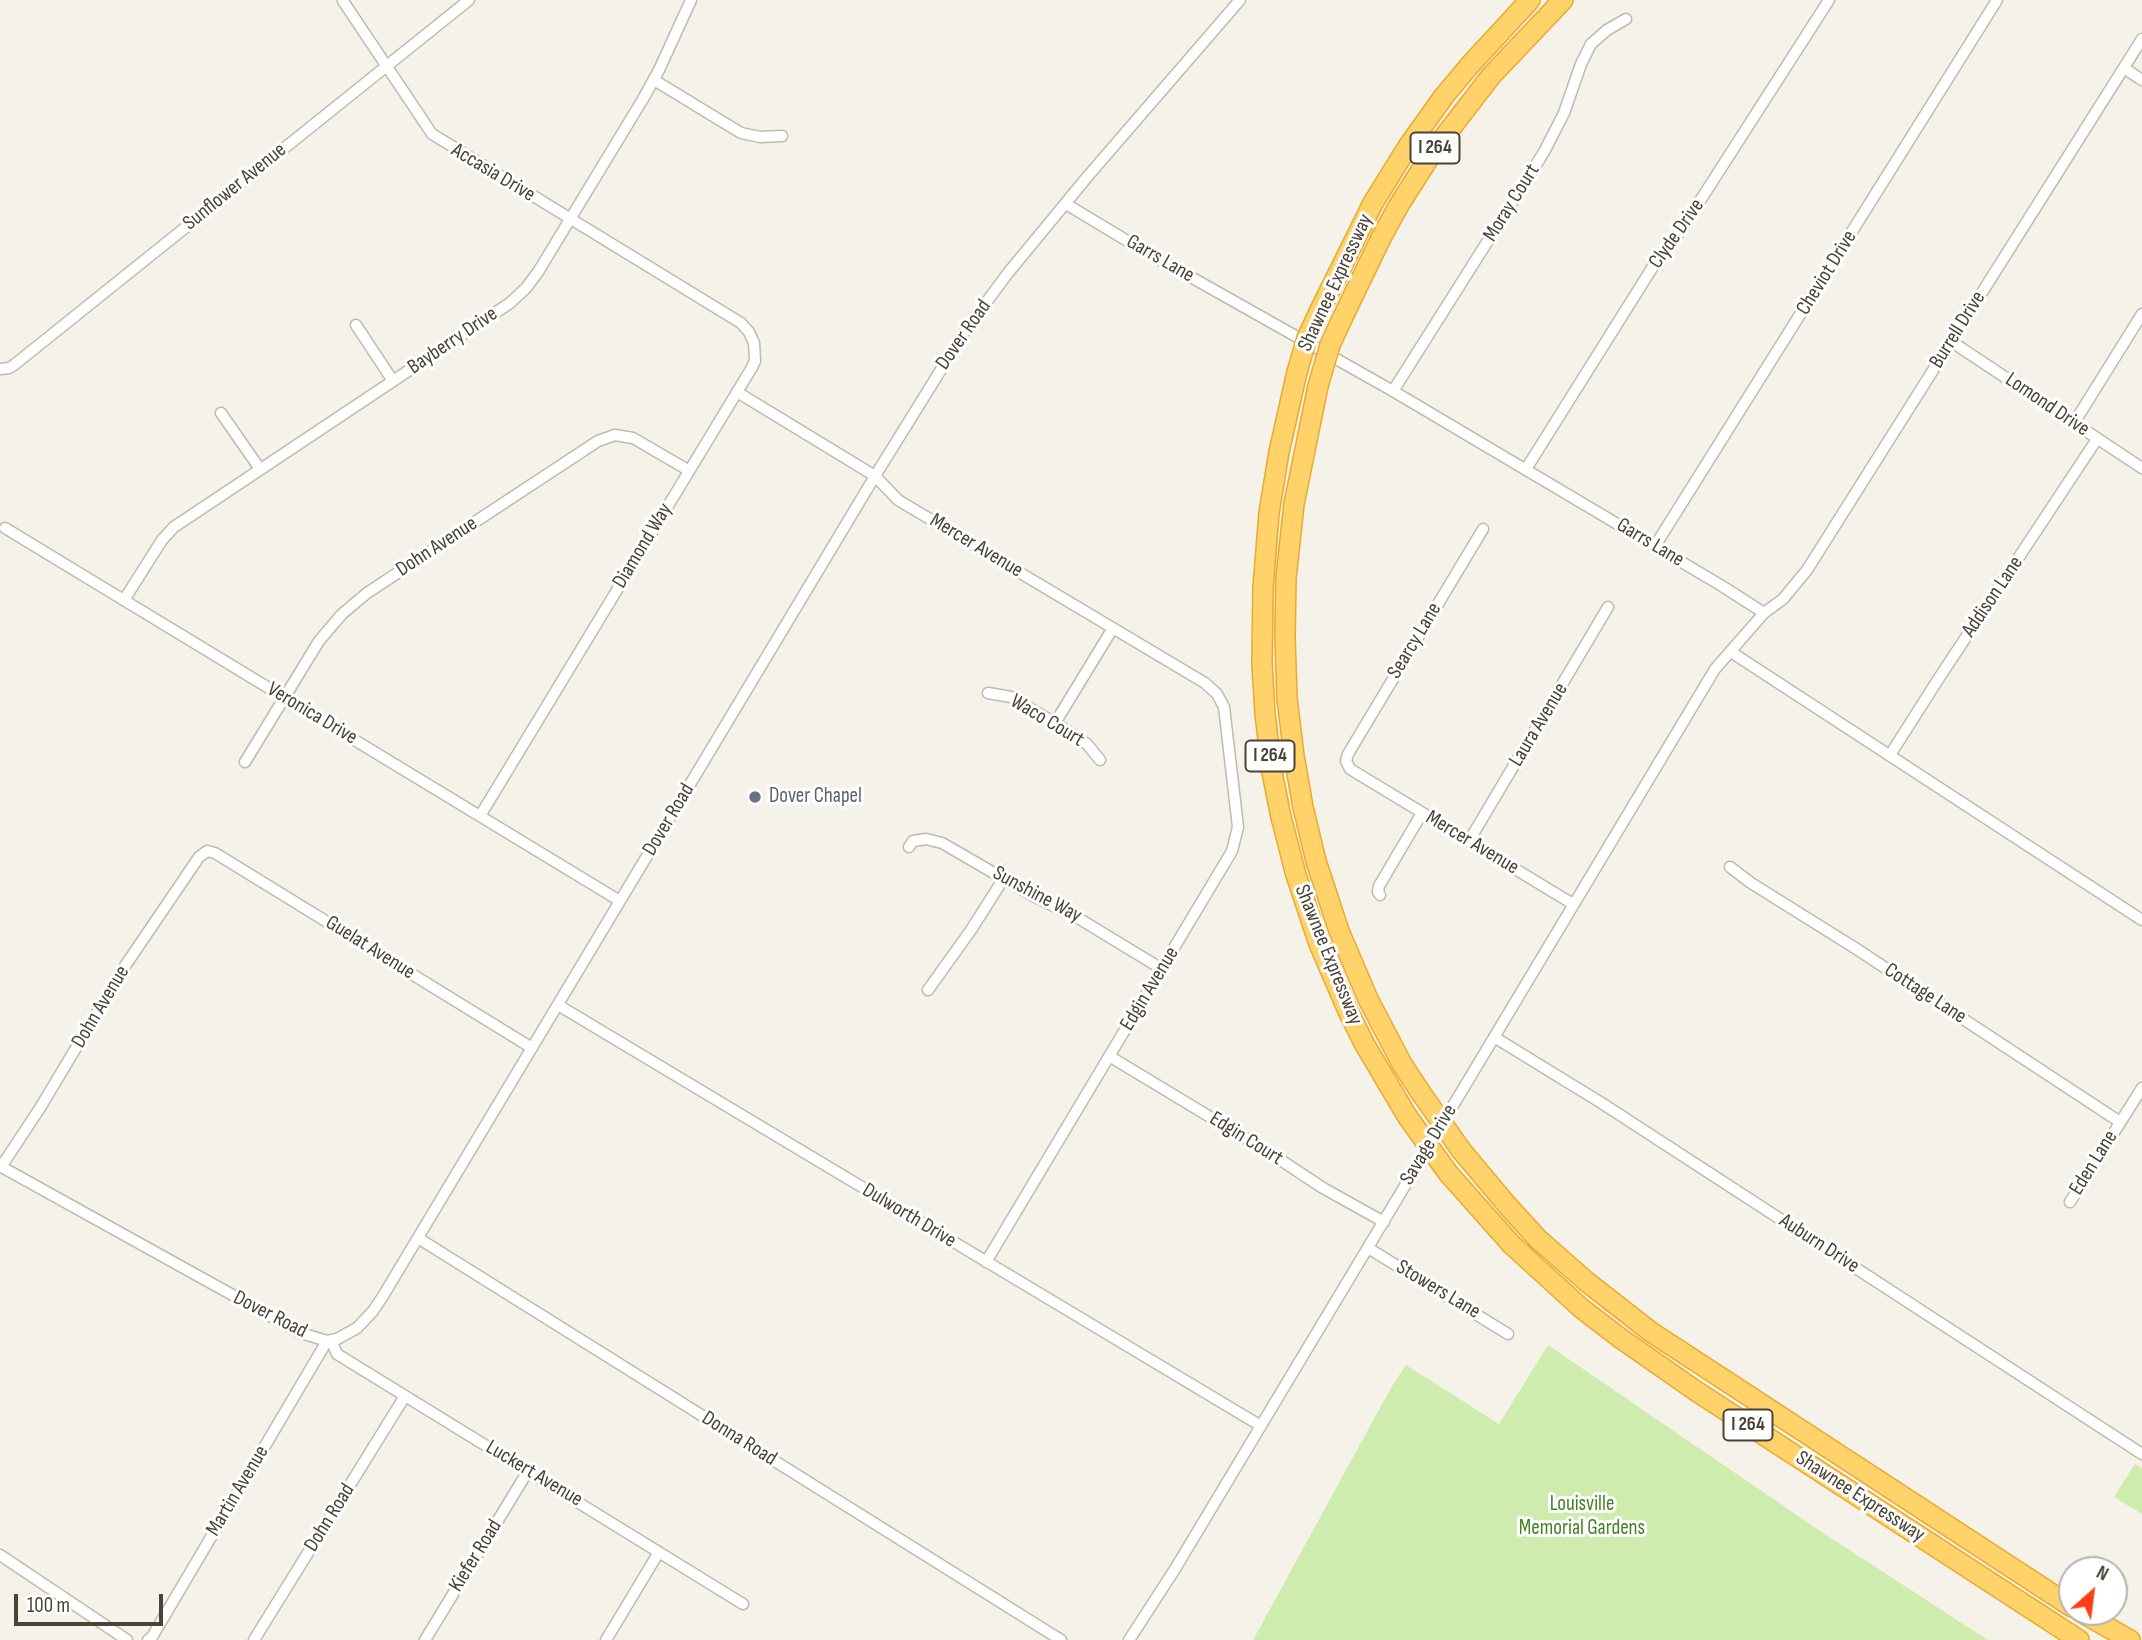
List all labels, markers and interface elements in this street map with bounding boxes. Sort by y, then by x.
road number: I 264 [1410,132,1460,164]
street label: Sunflower Avenue [178,138,292,236]
street label: Accasia Drive [447,138,539,208]
street label: Moray Court [1478,160,1546,246]
street label: Clyde Drive [1644,194,1710,274]
street label: Shawnee Expressway [1293,210,1379,356]
street label: Cheviot Drive [1791,226,1863,320]
street label: Garrs Lane [1122,229,1198,289]
street label: Burrell Drive [1925,287,1991,373]
street label: Dover Road [931,295,997,375]
street label: Bayberry Drive [403,302,503,380]
street label: Lomond Drive [2000,368,2094,442]
street label: Diamond Way [608,499,678,593]
street label: Mercer Avenue [925,508,1027,584]
street label: Dohn Avenue [392,511,482,583]
street label: Garrs Lane [1612,513,1688,573]
street label: Addison Lane [1957,552,2029,642]
street label: Searcy Lane [1383,598,1447,684]
street label: Veronica Drive [262,677,362,751]
street label: Laura Avenue [1504,679,1574,771]
street label: Waco Court [1005,689,1089,753]
road number: I 264 [1246,740,1294,772]
street label: Dover Road [638,779,700,861]
place label: Dover Chapel [769,784,862,810]
marker: Dover Chapel [747,789,763,805]
street label: Mercer Avenue [1421,805,1523,881]
street label: Sunshine Way [988,861,1086,929]
street label: Shawnee Expressway [1288,881,1368,1029]
street label: Guelat Avenue [321,911,419,985]
street label: Edgin Avenue [1115,943,1185,1035]
street label: Cottage Lane [1879,958,1971,1030]
street label: Dohn Avenue [67,961,135,1053]
street label: Savage Drive [1395,1100,1463,1190]
street label: Edgin Court [1205,1107,1287,1171]
street label: Eden Lane [2064,1126,2124,1200]
street label: Dulworth Drive [857,1178,961,1254]
street label: Auburn Drive [1774,1209,1864,1279]
street label: Stowers Lane [1391,1255,1485,1325]
street label: Dover Road [229,1286,311,1344]
street label: Donna Road [697,1406,781,1472]
road number: I 264 [1724,1410,1772,1441]
street label: Luckert Avenue [481,1435,587,1513]
street label: Martin Avenue [201,1441,275,1541]
street label: Shawnee Expressway [1791,1446,1929,1548]
street label: Dohn Road [299,1479,361,1557]
park label: Louisville Memorial Gardens [1519,1492,1645,1542]
street label: Kiefer Road [444,1515,508,1597]
north arrow [2058,1556,2128,1626]
text: N [2092,1561,2112,1586]
scale bar [18,1580,166,1624]
text: 100 m [27,1593,70,1618]

